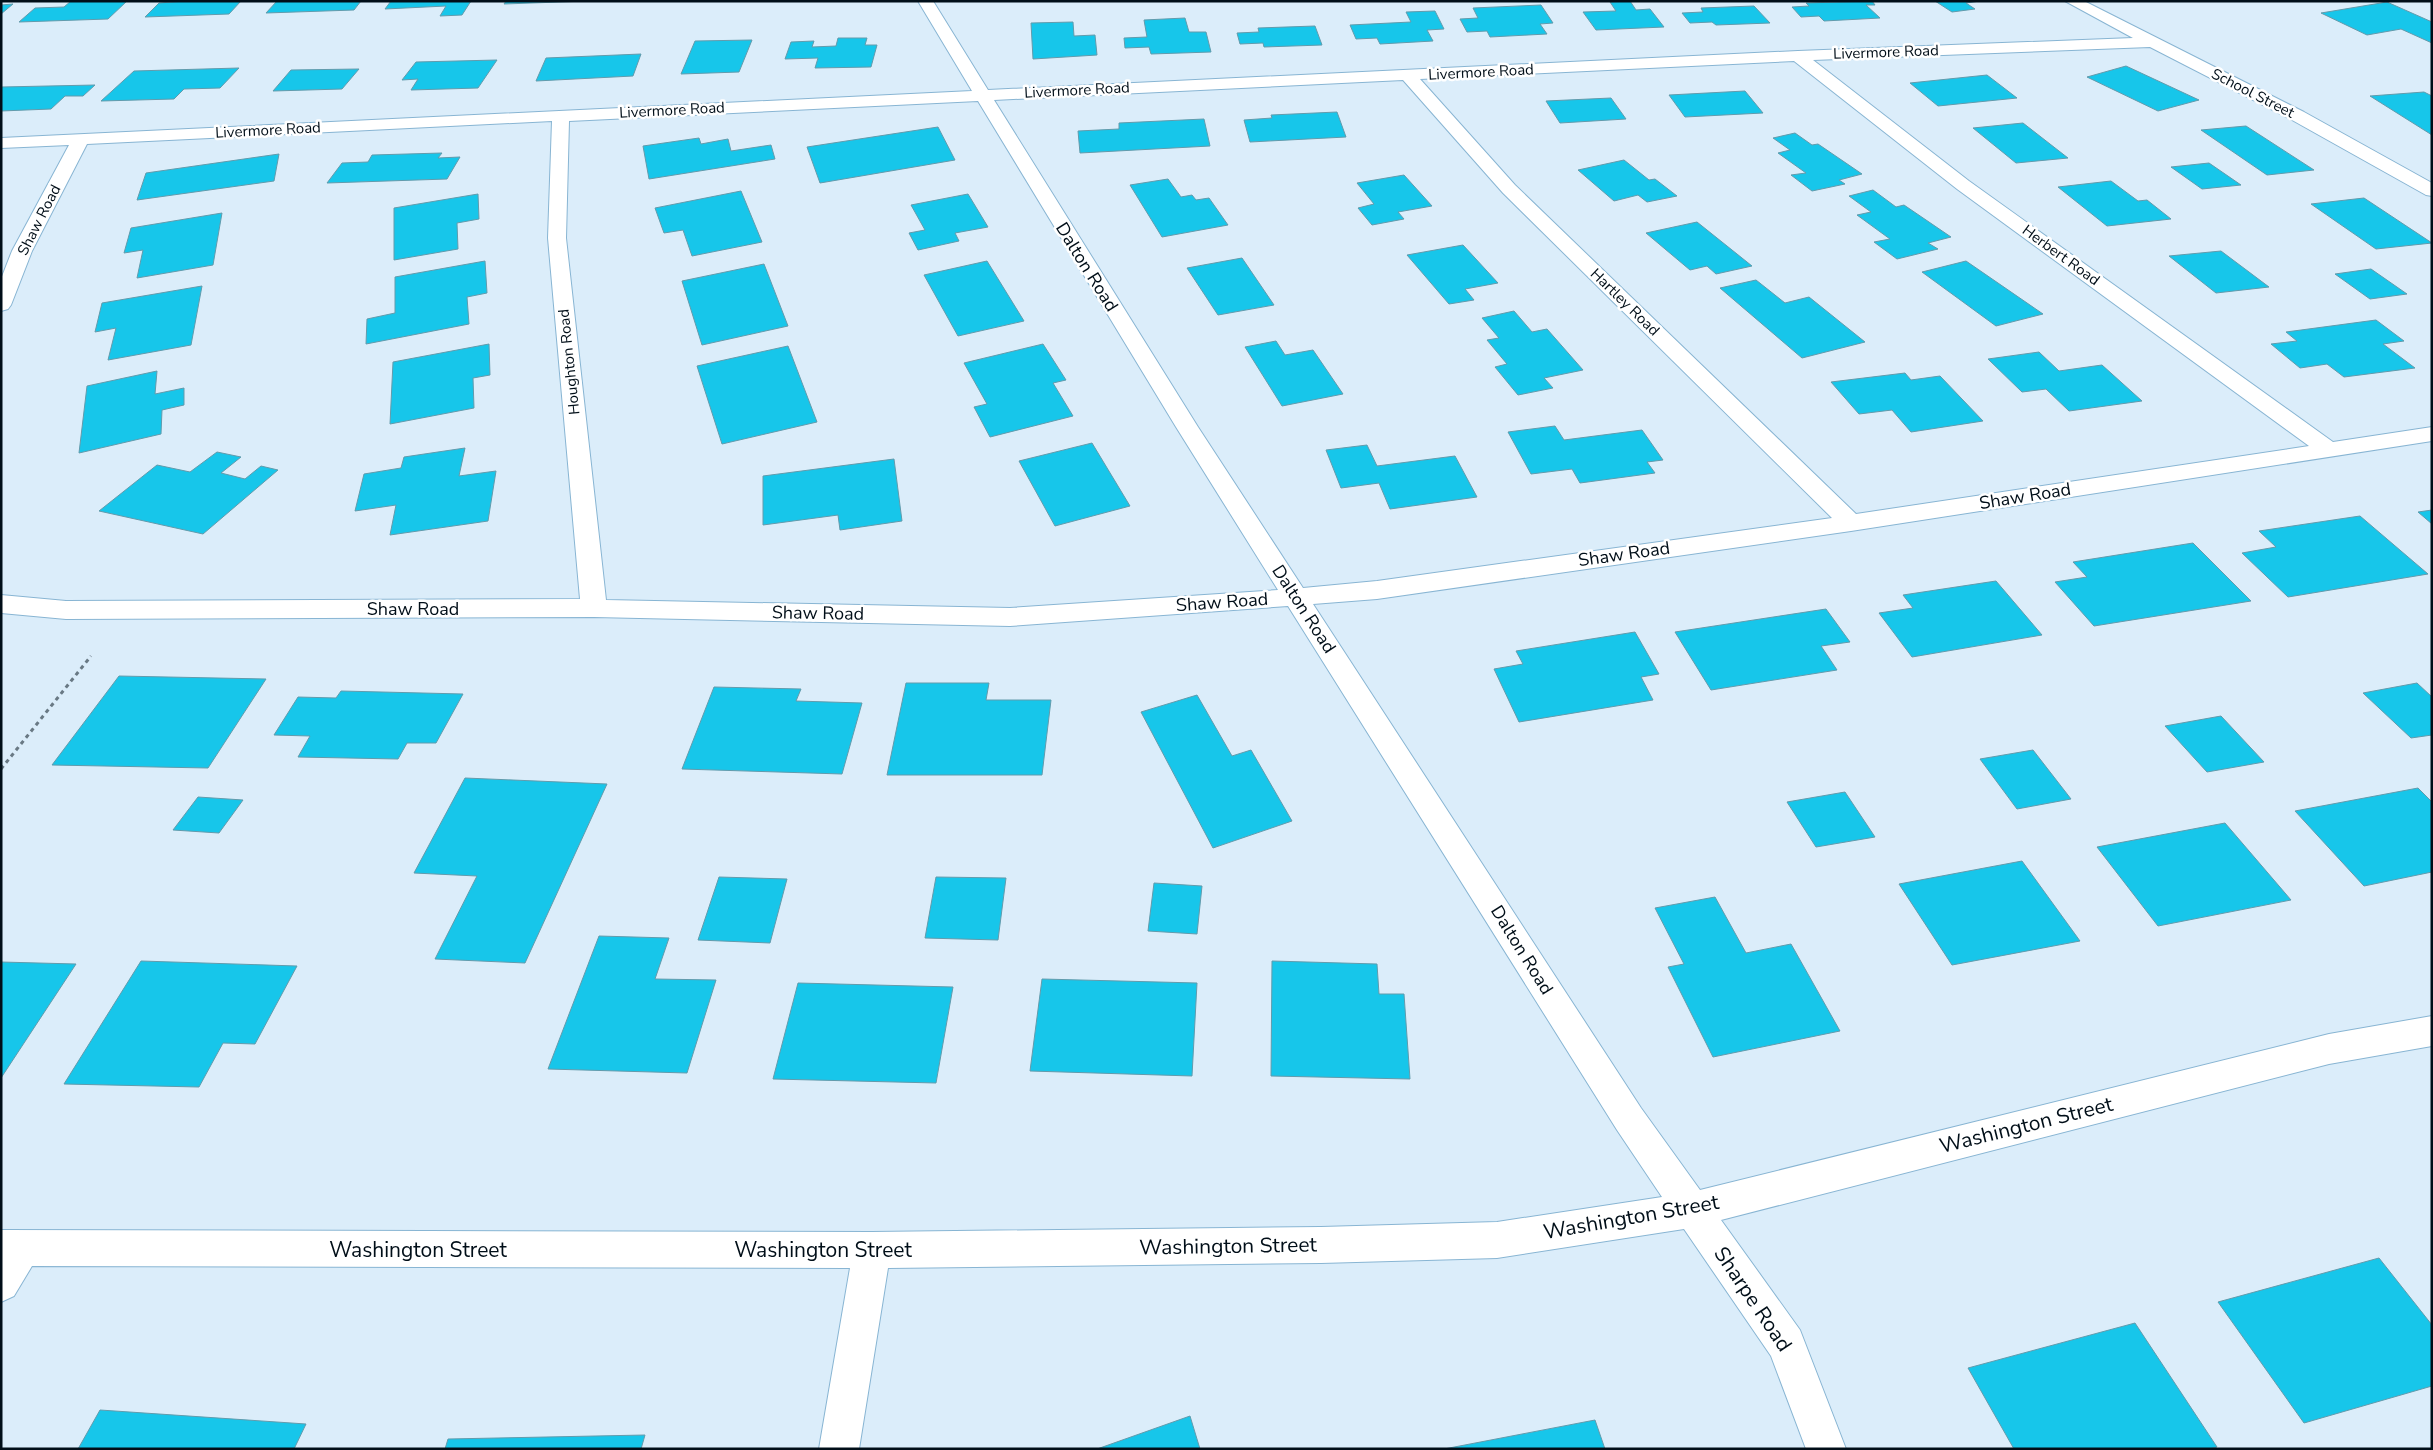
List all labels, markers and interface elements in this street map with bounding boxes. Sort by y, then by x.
street label: Livermore Road [1833,40,1939,64]
street label: Livermore Road [1428,59,1534,85]
street label: School Street [2208,64,2299,123]
street label: Livermore Road [1024,77,1130,103]
street label: Livermore Road [619,97,725,123]
street label: Livermore Road [215,117,321,143]
street label: Shaw Road [13,181,65,259]
street label: Dalton Road [1050,218,1124,316]
street label: Herbert Road [2018,220,2104,290]
street label: Hartley Road [1586,264,1664,340]
street label: Houghton Road [554,308,584,416]
street label: Shaw Road [1977,477,2073,515]
street label: Shaw Road [1577,536,1671,572]
street label: Dalton Road [1266,560,1342,658]
street label: Shaw Road [1175,587,1269,617]
street label: Shaw Road [367,597,459,621]
street label: Shaw Road [772,600,864,626]
street label: Dalton Road [1485,901,1559,999]
street label: Washington Street [1936,1090,2116,1160]
street label: Washington Street [1541,1188,1722,1246]
street label: Washington Street [1139,1230,1318,1262]
street label: Washington Street [329,1236,508,1264]
street label: Washington Street [734,1236,913,1264]
street label: Sharpe Road [1708,1241,1798,1357]

